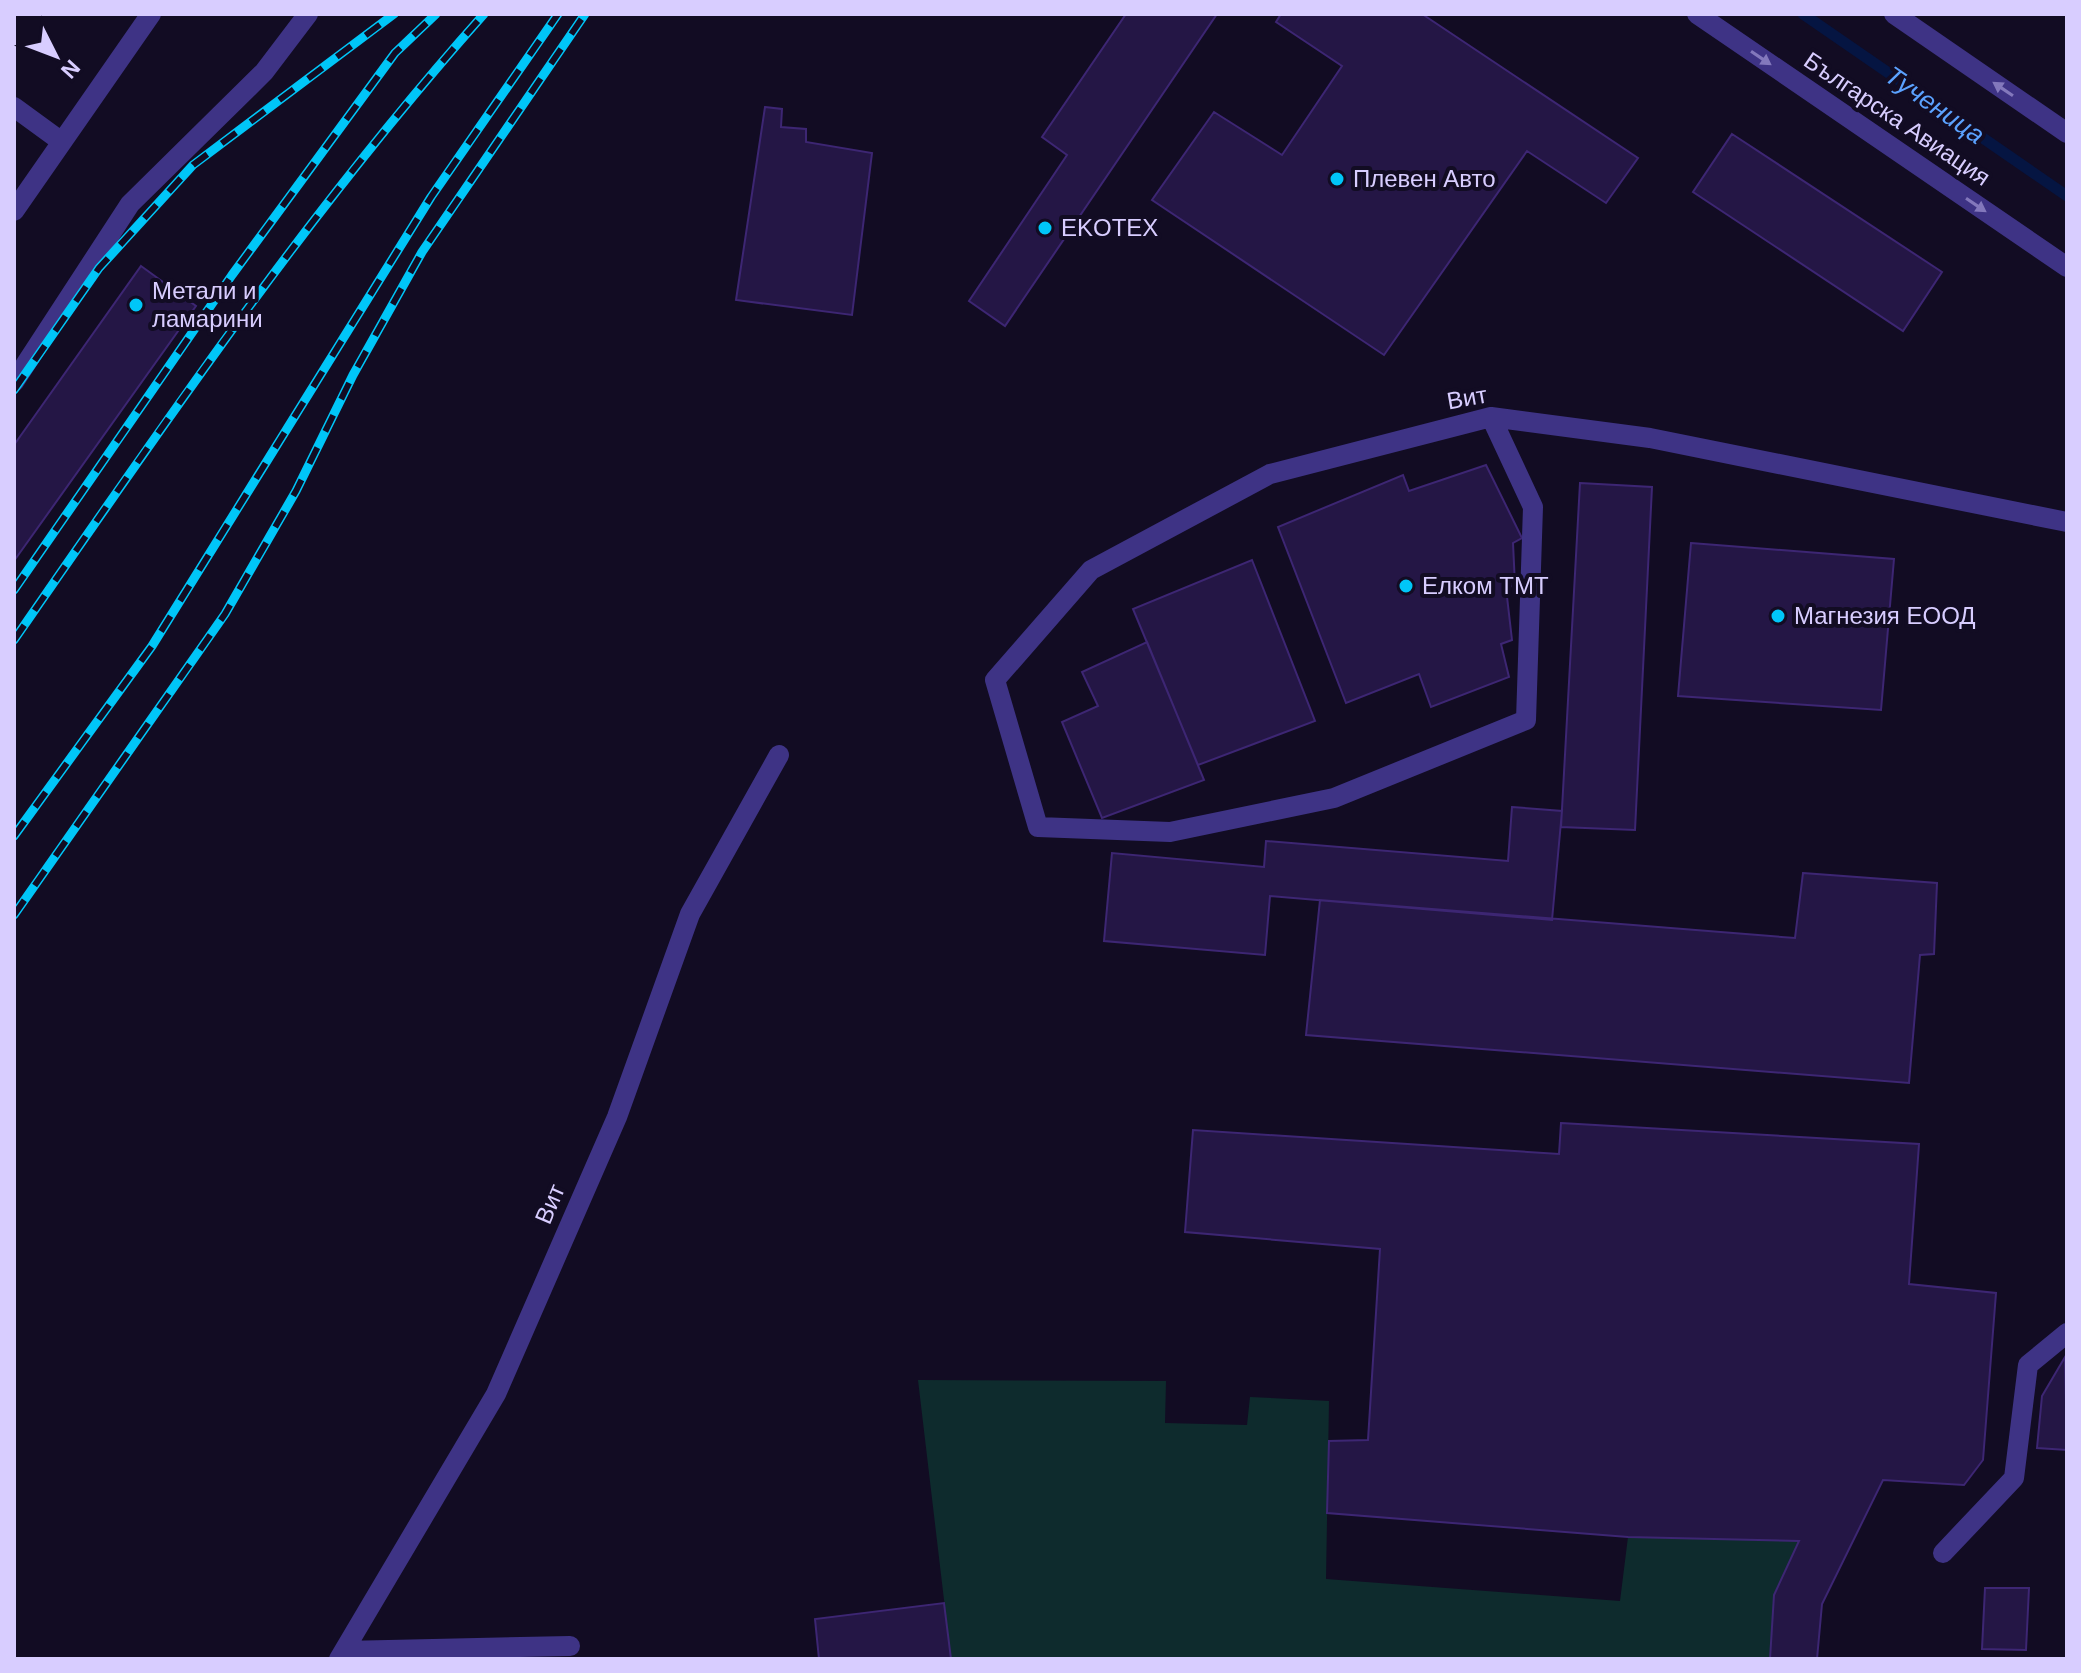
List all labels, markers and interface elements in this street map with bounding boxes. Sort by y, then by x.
north arrow [16,16,96,96]
street label: Българска Авиация [1799,46,1995,191]
one-way arrow [1751,50,1772,65]
text: N [56,55,85,83]
water label: Тученица [1880,60,1990,150]
one-way arrow [1992,81,2013,96]
place label: Плевен Авто [1353,165,1496,192]
marker: Плевен Авто [1328,170,1346,188]
one-way arrow [1965,197,1986,212]
place label: EKOTEX [1061,214,1158,241]
marker: EKOTEX [1036,219,1054,237]
place label: Метали и ламарини [152,277,263,332]
marker: Метали и ламарини [127,296,145,314]
street label: Вит [1445,381,1489,414]
place label: Елком ТМТ [1422,572,1549,599]
marker: Елком ТМТ [1397,577,1415,595]
place label: Магнезия ЕООД [1794,602,1976,629]
marker: Магнезия ЕООД [1769,607,1787,625]
street label: Вит [529,1180,570,1228]

